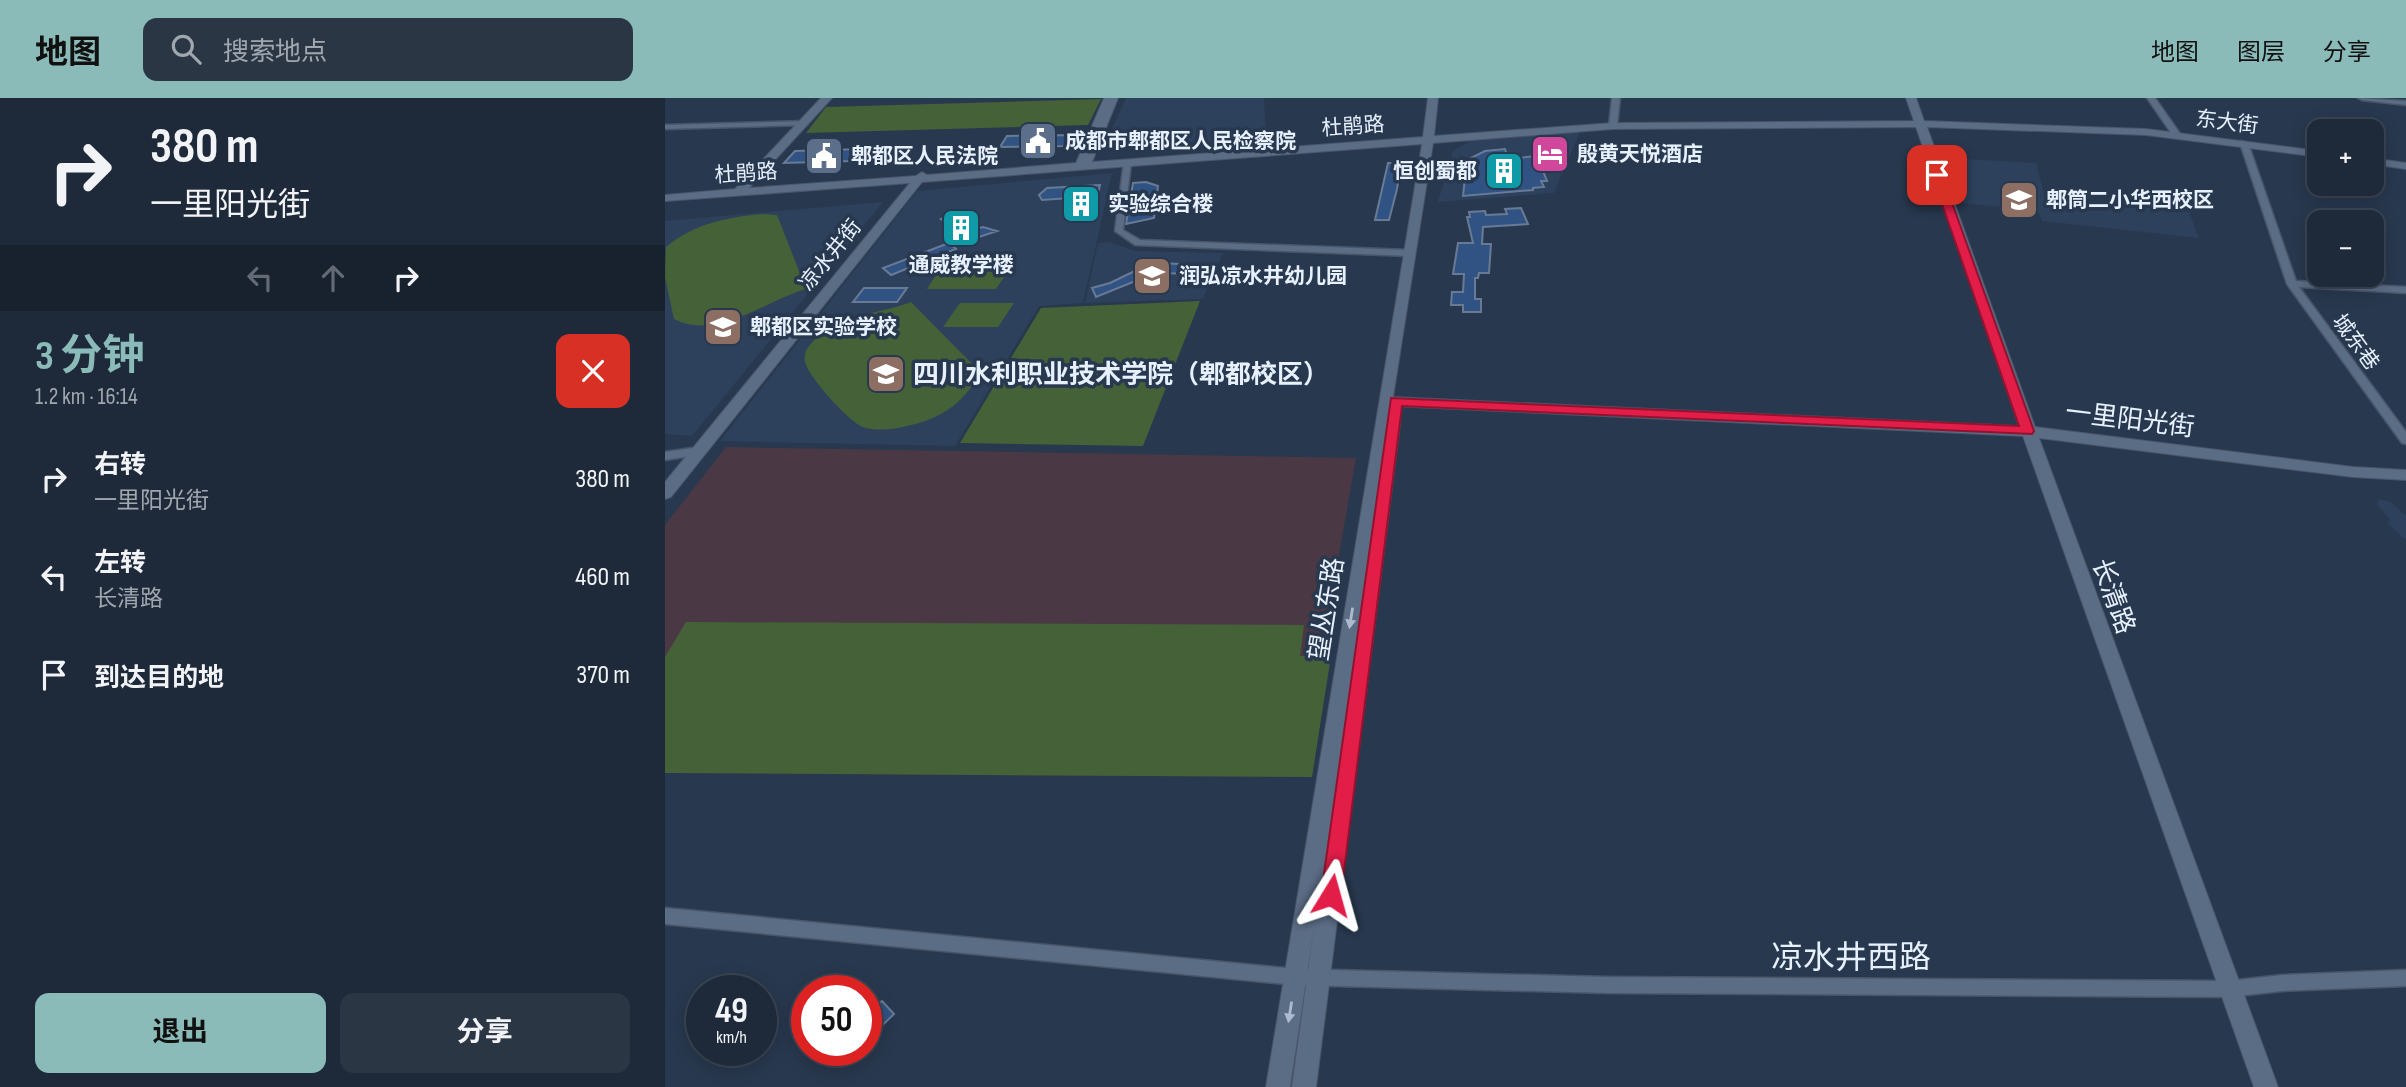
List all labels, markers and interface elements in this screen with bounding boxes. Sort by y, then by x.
search box [143,18,633,81]
icon: search [167,30,205,68]
text: 地图 [35,33,101,73]
text: 搜索地点 [223,37,327,68]
text: 地图 [2151,38,2199,67]
text: 图层 [2237,38,2285,67]
text: 分享 [2323,38,2371,67]
street label: 东大街 [2194,106,2260,139]
street label: 杜鹃路 [1321,112,1385,141]
text: 380 m [150,118,259,177]
map controls [2307,119,2384,287]
button: + [2307,119,2384,196]
public building icon: 成都市郫都区人民检察院 [1017,120,1059,162]
icon: right [35,126,126,217]
place label: 成都市郫都区人民检察院 [1065,129,1296,154]
hotel icon: 殷黄天悦酒店 [1529,133,1571,175]
public building icon: 郫都区人民法院 [803,135,845,177]
place label: 殷黄天悦酒店 [1577,142,1703,167]
place label: 郫都区人民法院 [851,144,998,169]
pin [1907,145,1967,205]
building icon: 恒创蜀都 [1483,150,1525,192]
icon: arrive [1918,156,1956,194]
street label: 杜鹃路 [714,159,778,188]
place label: 恒创蜀都 [1393,159,1477,184]
school or university icon: 郫筒二小华西校区 [1998,179,2040,221]
building icon: 实验综合楼 [1060,183,1102,225]
text: 一里阳光街 [150,186,310,225]
place label: 郫筒二小华西校区 [2046,188,2214,213]
place label: 实验综合楼 [1108,192,1213,217]
building icon: 通威教学楼 [940,207,982,249]
button: − [2307,210,2384,287]
street label: 凉水井街 [794,215,867,296]
place label: 通威教学楼 [909,253,1014,278]
school or university icon: 润弘凉水井幼儿园 [1131,255,1173,297]
icon: left [241,259,279,297]
icon: ahead [314,259,352,297]
icon: right [387,259,425,297]
place label: 润弘凉水井幼儿园 [1179,264,1347,289]
school or university icon: 郫都区实验学校 [702,306,744,348]
street label: 城东巷 [2327,309,2384,375]
place label: 郫都区实验学校 [750,315,897,340]
text: 3 分钟 [35,331,144,382]
button: close [556,334,630,408]
school or university icon: 四川水利职业技术学院（郫都校区） [865,353,907,395]
place label: 四川水利职业技术学院（郫都校区） [913,360,1329,391]
text: 1.2 km · 16:14 [35,383,138,411]
street label: 一里阳光街 [2063,397,2196,444]
text: 右转 [94,450,146,481]
icon: right [35,460,73,498]
text: 380 m [575,464,630,495]
text: 一里阳光街 [94,487,209,515]
text: 左转 [94,548,146,579]
street label: 望丛东路 [1304,555,1351,663]
street label: 长清路 [2085,555,2140,638]
icon: left [35,558,73,596]
text: 460 m [575,562,630,593]
text: 长清路 [94,585,163,613]
one-way arrow [1345,607,1356,629]
icon: arrive [35,656,73,694]
text: 370 m [576,660,630,691]
text: 到达目的地 [94,663,224,694]
position arrow [1294,858,1368,932]
street label: 凉水井西路 [1771,939,1931,978]
speed limit sign: 50 [791,975,882,1066]
text: 49 [715,990,748,1033]
button: 退出 [35,993,326,1073]
button: 分享 [340,993,630,1073]
one-way arrow [1284,1001,1295,1023]
text: km/h [716,1027,747,1048]

